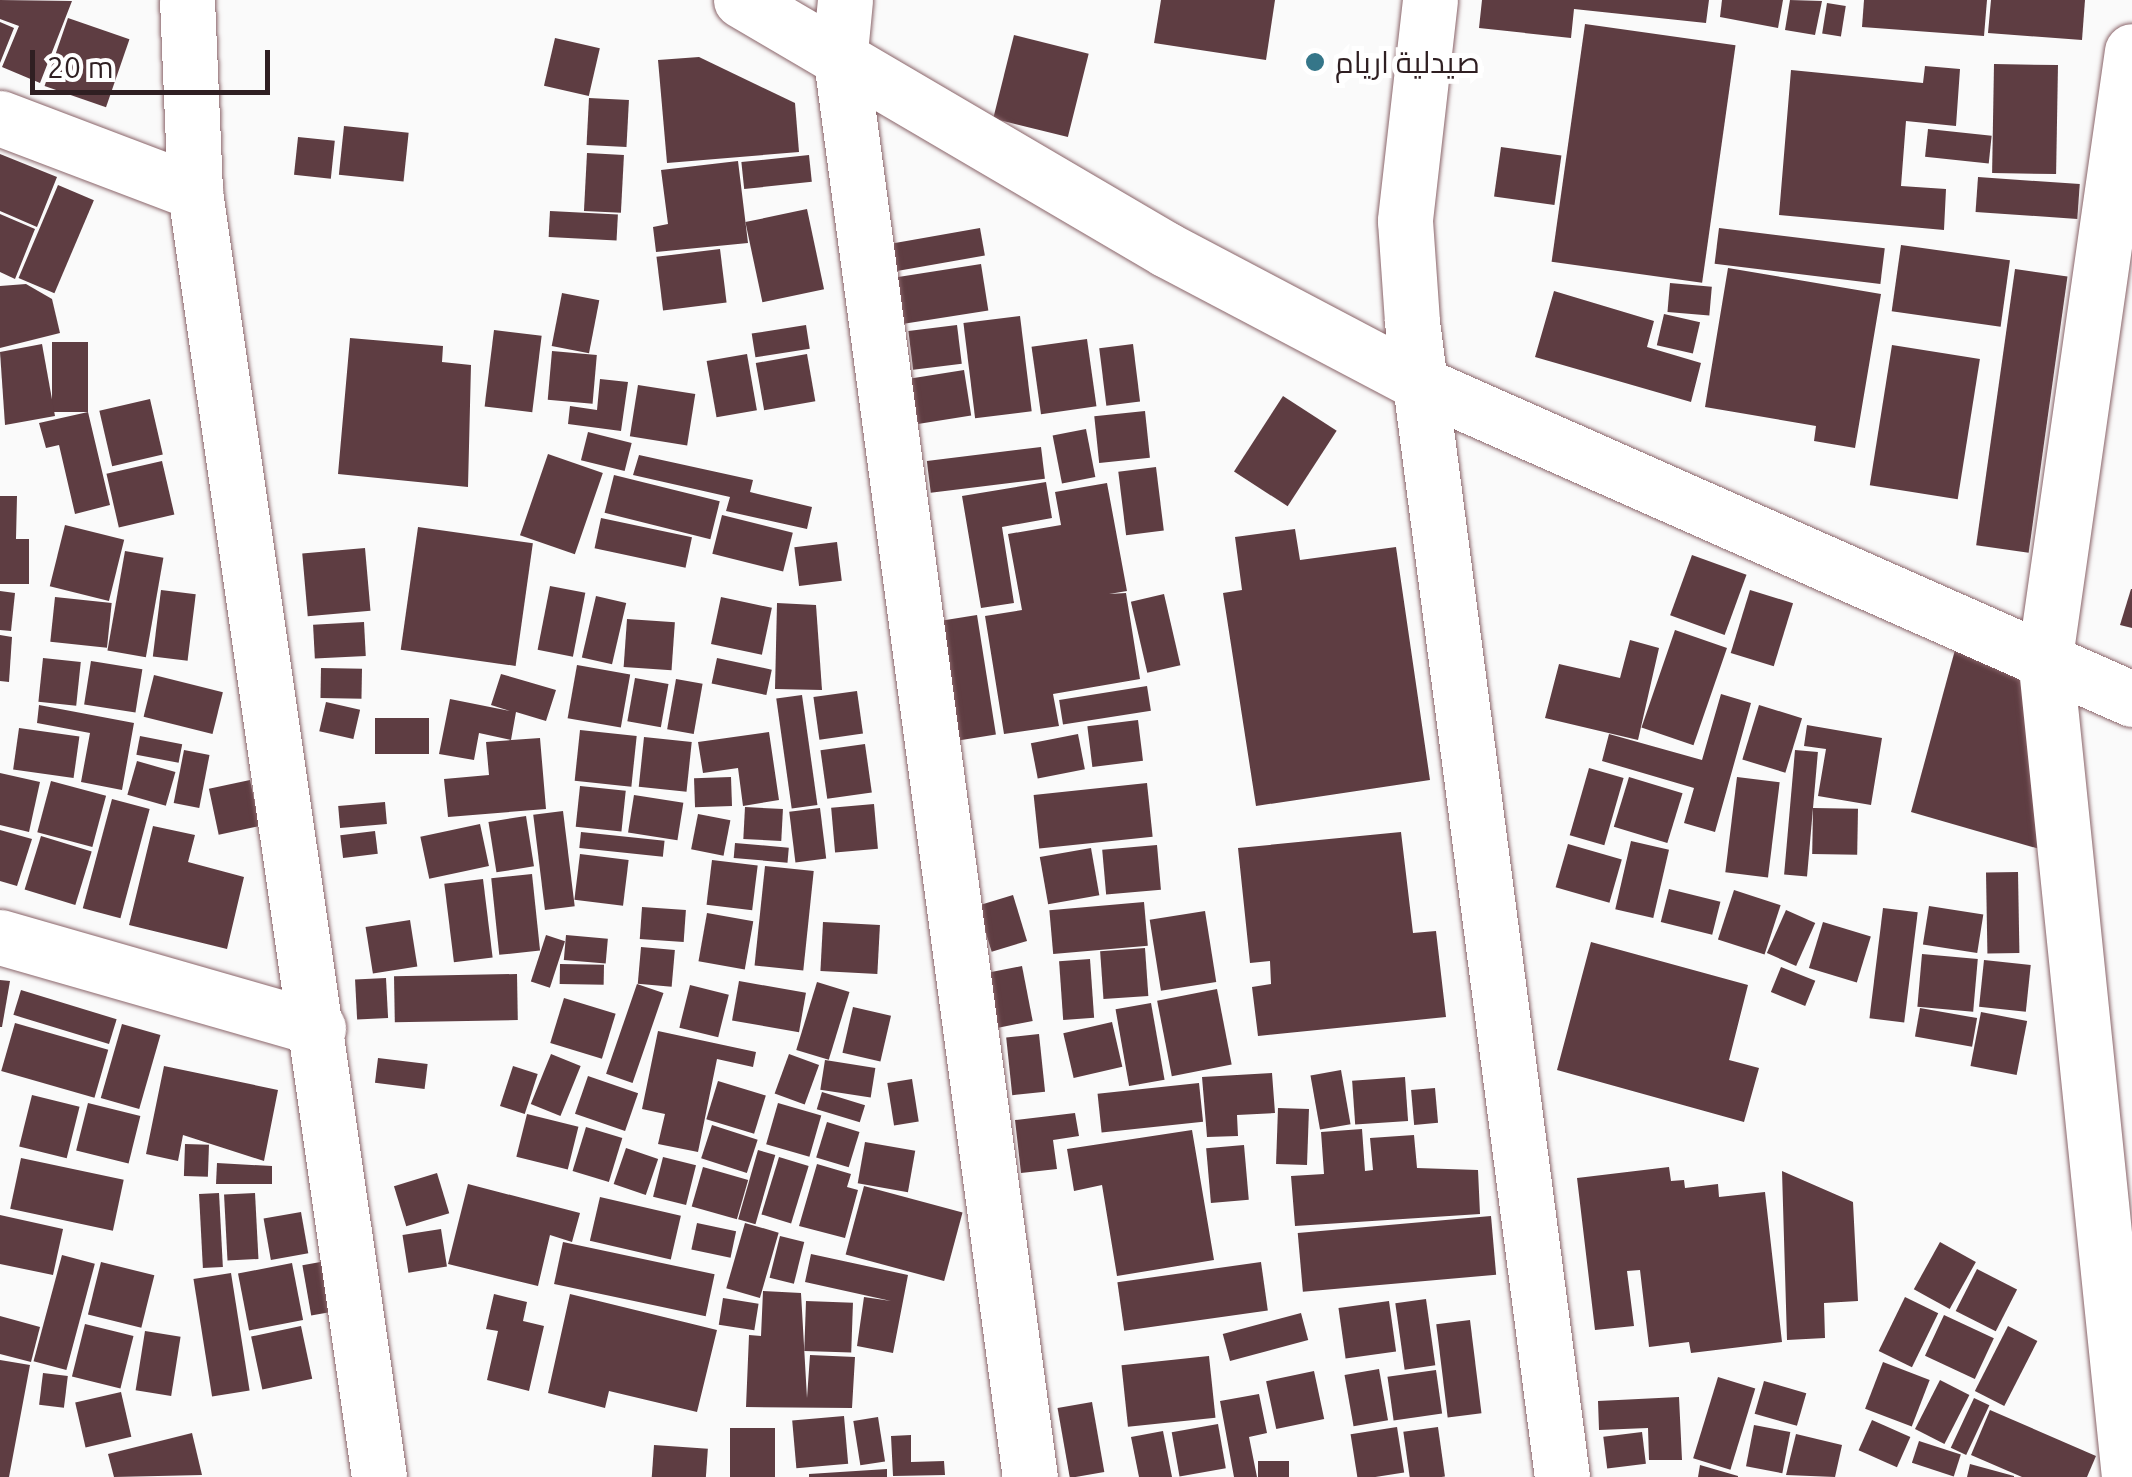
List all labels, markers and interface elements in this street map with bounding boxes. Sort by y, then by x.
scale bar [35,30,275,92]
place label: صيدلية اريام [1335,44,1480,80]
text: 20 m [47,50,114,84]
marker: صيدلية اريام [1304,51,1326,73]

